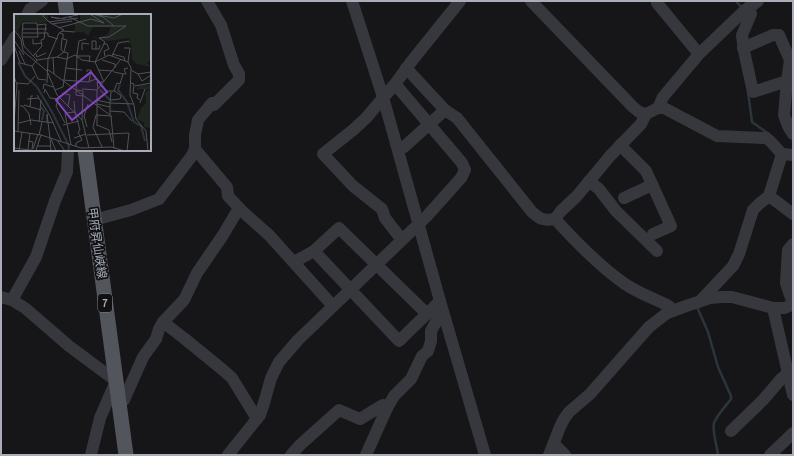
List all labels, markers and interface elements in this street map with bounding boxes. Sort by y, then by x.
inset map [14,14,151,151]
street label: 甲府昇仙峡線 [84,206,110,280]
road number: 7 [98,294,112,312]

